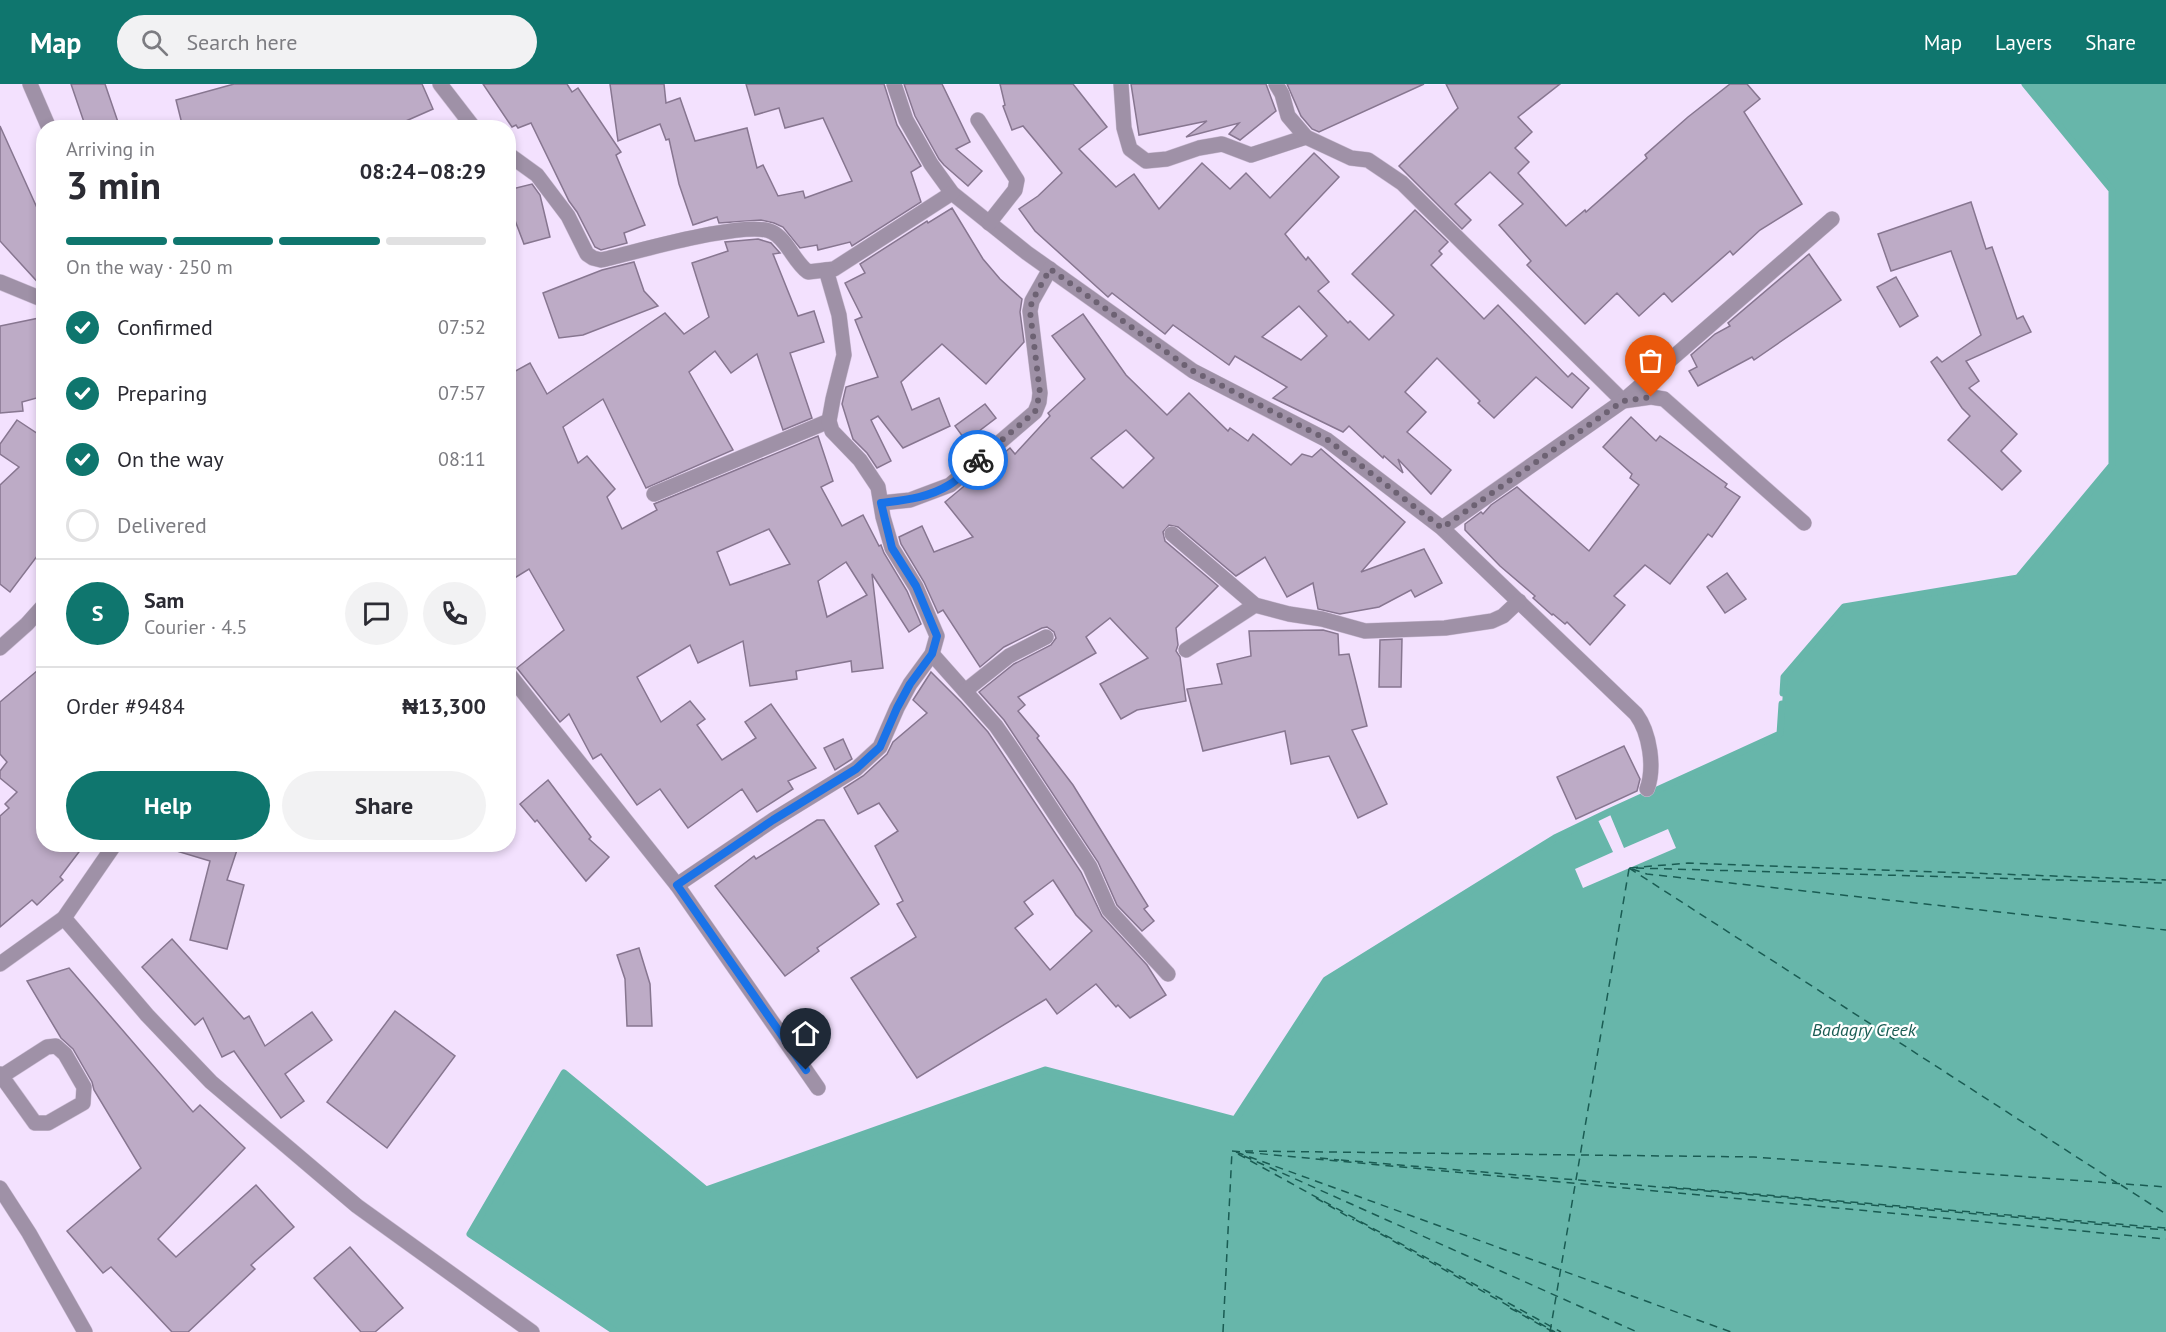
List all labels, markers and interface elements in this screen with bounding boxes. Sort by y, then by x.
search box [117,15,537,69]
text: Map [30,24,81,61]
icon: search [138,26,171,59]
text: Search here [186,28,297,56]
text: Map [1924,29,1962,56]
text: Layers [1995,29,2052,56]
text: Share [2085,29,2136,56]
text: Arriving in [66,136,155,162]
text: 08:24–08:29 [360,157,486,185]
text: 3 min [66,159,161,210]
text: On the way · 250 m [66,254,233,280]
icon: check [66,311,99,344]
text: Confirmed [117,313,213,341]
text: 07:52 [438,314,486,340]
pin [1625,335,1676,397]
icon: bag [1634,344,1667,377]
icon: check [66,377,99,410]
text: Preparing [117,379,207,407]
text: 07:57 [438,380,486,406]
courier [948,430,1008,490]
icon: check [66,443,99,476]
icon: bike [962,444,995,477]
text: On the way [117,445,224,473]
text: 08:11 [438,446,486,472]
text: Delivered [117,511,207,539]
button: chat [345,582,408,645]
button: phone [423,582,486,645]
text: Sam [144,586,184,614]
text: S [92,599,103,627]
text: Courier · 4.5 [144,614,247,640]
text: Order #9484 [66,692,185,720]
text: ₦13,300 [402,692,486,720]
button: Help [66,771,270,840]
button: Share [282,771,486,840]
pin [780,1008,831,1070]
icon: home [789,1017,822,1050]
water label: Badagry Creek [1812,1018,1917,1041]

